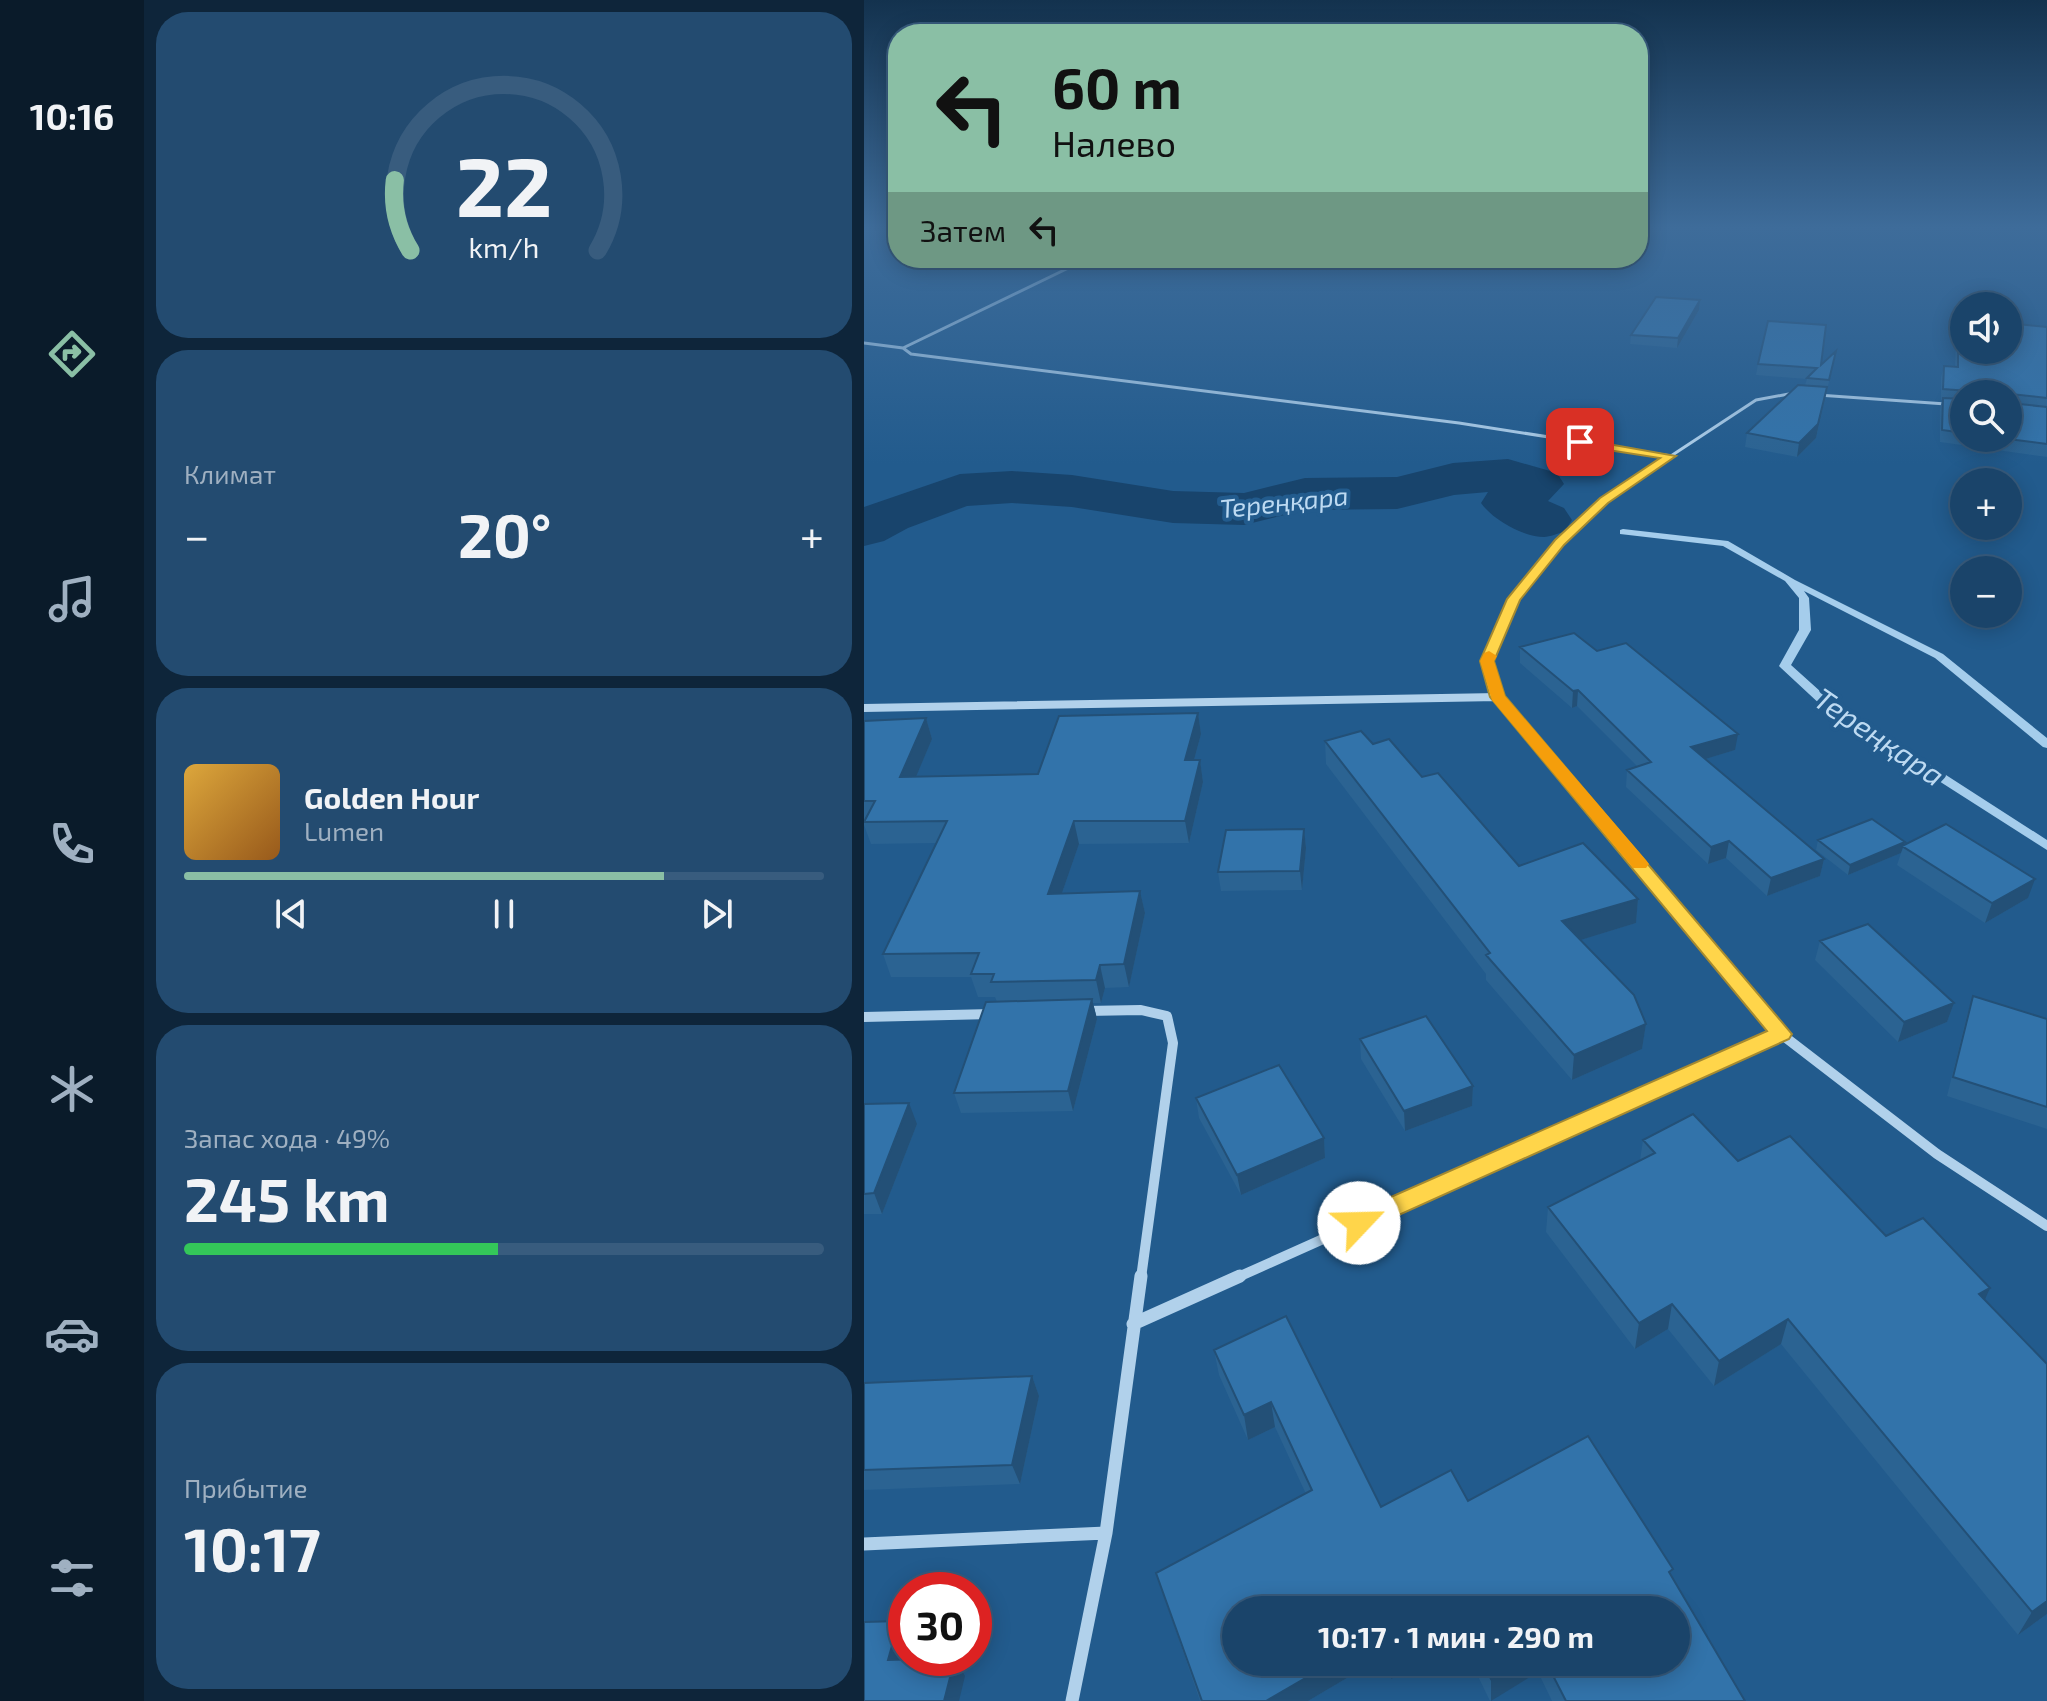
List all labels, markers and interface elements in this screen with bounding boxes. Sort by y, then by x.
text: 60 m [1052,53,1182,120]
icon: left [920,56,1024,160]
text: 10:16 [30,94,114,137]
text: Налево [1052,121,1176,164]
text: 22 [456,133,552,233]
icon: left [1022,208,1066,252]
text: Затем [920,212,1006,248]
text: km/h [469,229,539,264]
map controls [1950,292,2022,628]
button: sound [1950,292,2022,364]
icon: directions [44,326,100,382]
button: search [1950,380,2022,452]
pin [1546,408,1614,476]
icon: arrive [1558,420,1602,464]
text: Климат [184,458,276,489]
button: + [1950,468,2022,540]
water label: Тереңқара [1218,479,1350,523]
text: 20° [458,498,551,570]
text: − [184,508,210,561]
text: + [800,508,824,561]
button: − [1950,556,2022,628]
icon: music [44,571,100,627]
water label: Тереңқара [1808,679,1952,793]
text: Golden Hour [304,779,479,815]
text: Lumen [304,815,384,846]
icon: phone [44,816,100,872]
icon: previous [269,892,313,936]
icon: pause [482,892,526,936]
icon: next [695,892,739,936]
icon: climate [44,1061,100,1117]
text: Запас хода · 49% [184,1122,390,1153]
text: 245 km [184,1162,390,1234]
position arrow [1317,1181,1401,1265]
icon: car [44,1306,100,1362]
text: Прибытие [184,1472,308,1503]
text: 10:17 [184,1512,321,1584]
icon: filters [44,1550,100,1606]
speed limit sign: 30 [888,1572,992,1676]
text: 10:17 · 1 мин · 290 m [1318,1618,1594,1654]

